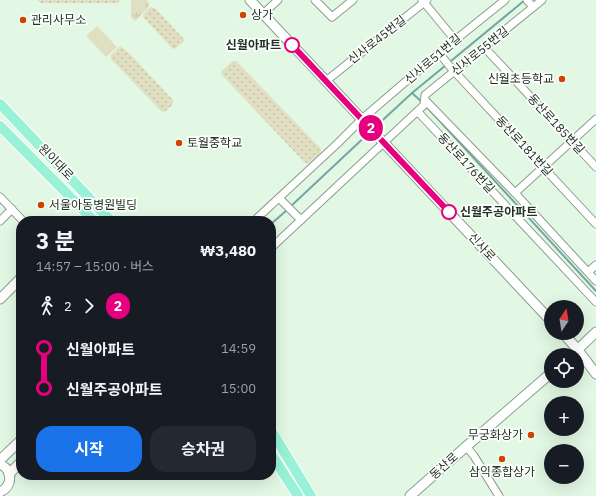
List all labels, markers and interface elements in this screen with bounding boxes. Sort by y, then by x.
place label: 상가 [251,7,273,22]
marker: 상가 [238,10,248,20]
place label: 관리사무소 [31,12,86,27]
street label: 신사로45번길 [345,12,409,67]
marker: 관리사무소 [18,15,28,25]
street label: 신사로55번길 [448,23,511,78]
street label: 신사로51번길 [401,30,464,87]
place label: 신월아파트 [226,37,281,52]
marker: 신월아파트 [284,37,300,53]
place label: 신월초등학교 [488,71,554,86]
marker: 신월초등학교 [557,74,567,84]
street label: 동산로185번길 [525,90,588,157]
street label: 동산로181번길 [493,112,556,179]
line badge: 2 [358,115,384,141]
text: 2 [367,119,375,137]
street label: 동산로176번길 [435,129,498,196]
place label: 토월중학교 [187,135,242,150]
marker: 토월중학교 [174,138,184,148]
street label: 원이대로 [36,141,77,183]
place label: 서울아동병원빌딩 [49,197,137,212]
marker: 서울아동병원빌딩 [36,200,46,210]
marker: 신월주공아파트 [441,204,457,220]
place label: 신월주공아파트 [460,204,537,219]
text: 3 분 [36,226,75,255]
street label: 신사로 [466,229,499,264]
text: ₩3,480 [200,241,256,260]
text: 14:57 – 15:00 · 버스 [36,258,154,275]
icon: walk [36,295,58,317]
icon: forward [78,295,100,317]
text: 2 [114,297,122,315]
text: 2 [64,298,72,315]
north arrow [544,300,584,340]
map controls [544,300,584,484]
text: 신월아파트 [66,340,135,359]
text: 14:59 [221,340,256,357]
button: locate [544,348,584,388]
text: 신월주공아파트 [66,380,163,399]
text: 15:00 [221,380,256,397]
button: + [544,396,584,436]
button: 시작 [36,426,142,472]
button: 승차권 [150,426,256,472]
place label: 무궁화상가 [468,427,523,442]
marker: 무궁화상가 [526,430,536,440]
button: − [544,444,584,484]
street label: 동산로 [426,449,461,482]
marker: 삼익종합상가 [497,454,507,464]
place label: 삼익종합상가 [469,464,535,479]

